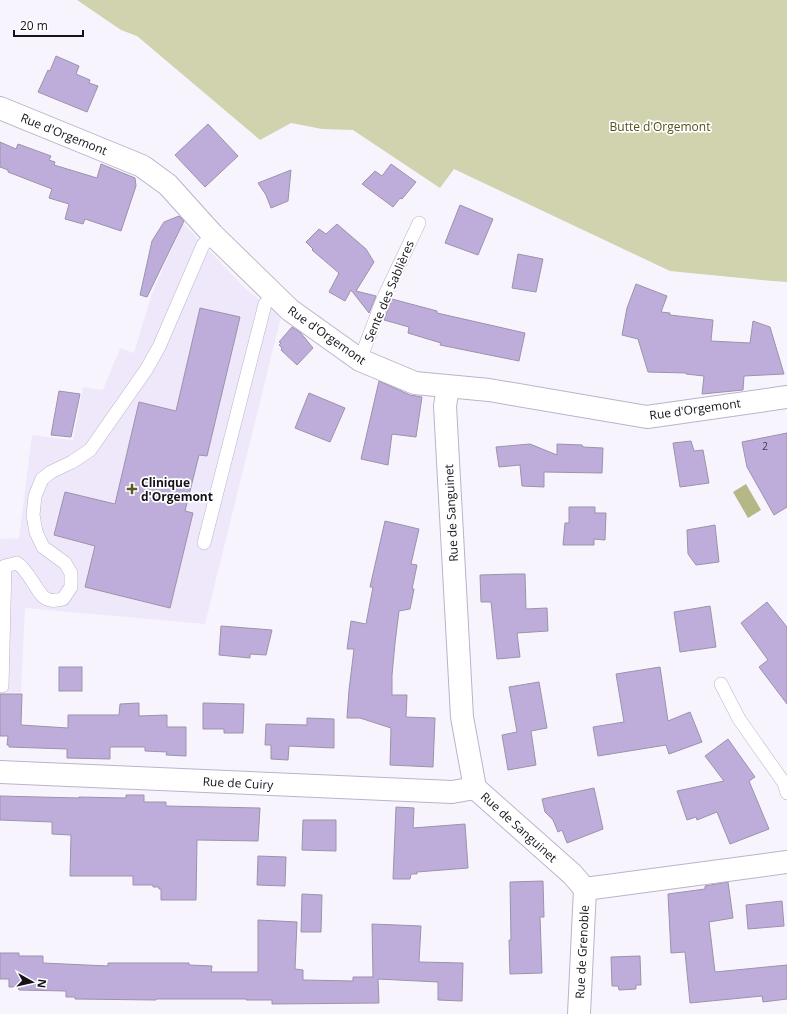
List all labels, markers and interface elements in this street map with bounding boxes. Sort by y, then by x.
scale bar [14,12,83,38]
text: 20 m [20,17,48,34]
street label: Rue d'Orgemont [18,109,110,159]
park label: Butte d'Orgemont [610,118,710,135]
street label: Sente des Sablières [360,237,418,344]
street label: Rue d'Orgemont [284,302,370,368]
street label: Rue d'Orgemont [648,394,742,424]
house number: 2 [762,439,768,453]
street label: Rue de Sanguinet [440,464,462,562]
place label: Clinique d'Orgemont [141,474,213,505]
marker: Clinique d'Orgemont [126,483,138,495]
street label: Rue de Cuiry [202,773,275,793]
street label: Rue de Sanguinet [477,788,561,866]
street label: Rue de Grenoble [571,904,593,999]
north arrow [12,962,52,1002]
text: N [34,978,50,989]

